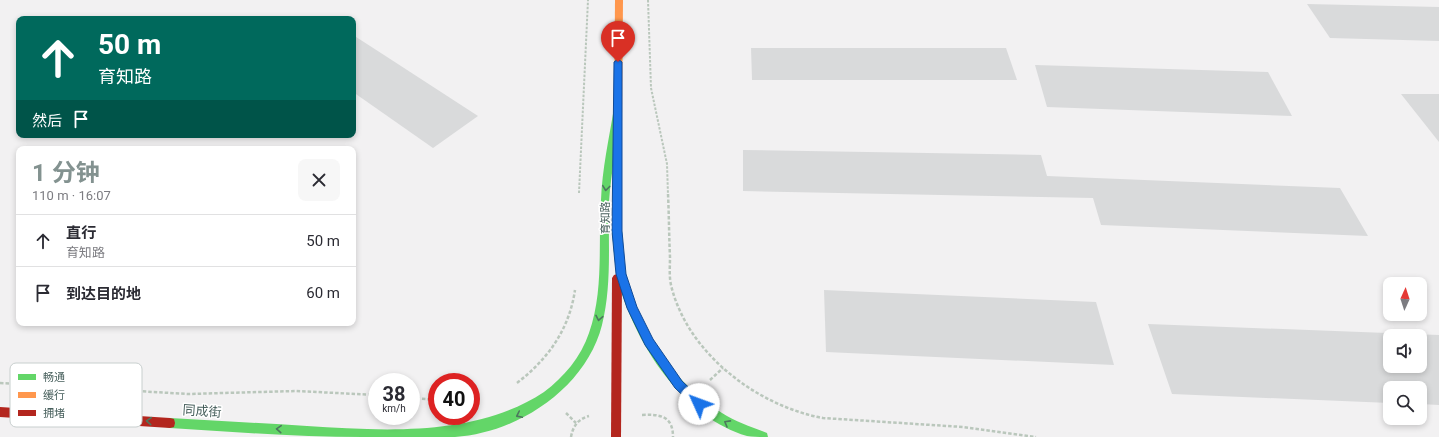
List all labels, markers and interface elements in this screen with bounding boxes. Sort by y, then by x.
pin [601,21,635,62]
icon: arrive [607,27,629,49]
text: 50 m [98,28,161,61]
icon: ahead [32,32,84,84]
text: 育知路 [98,66,152,87]
icon: arrive [70,108,92,130]
text: 然后 [32,112,62,130]
text: 1 分钟 [32,159,100,187]
button: close [298,159,340,201]
one-way arrow [602,185,611,192]
text: 110 m · 16:07 [32,188,111,203]
street label: 育知路 [599,202,612,235]
text: 直行 [66,224,96,242]
icon: ahead [32,230,54,252]
text: 50 m [306,232,340,250]
text: 育知路 [66,245,105,260]
north arrow [1383,277,1427,321]
map controls [1383,277,1427,425]
icon: arrive [32,282,54,304]
text: 60 m [306,284,340,302]
text: 到达目的地 [66,285,141,303]
one-way arrow [595,315,604,321]
button: sound [1383,329,1427,373]
legend [10,363,142,427]
text: 畅通 [43,371,65,384]
speed limit sign: 40 [428,373,480,425]
button: search [1383,381,1427,425]
text: 38 [383,382,405,406]
position arrow [678,383,720,425]
text: 缓行 [43,389,65,402]
street label: 同成街 [182,402,222,420]
text: km/h [382,403,406,414]
text: 拥堵 [43,407,65,420]
one-way arrow [516,410,524,418]
one-way arrow [146,417,152,425]
one-way arrow [724,420,731,427]
one-way arrow [276,425,282,434]

